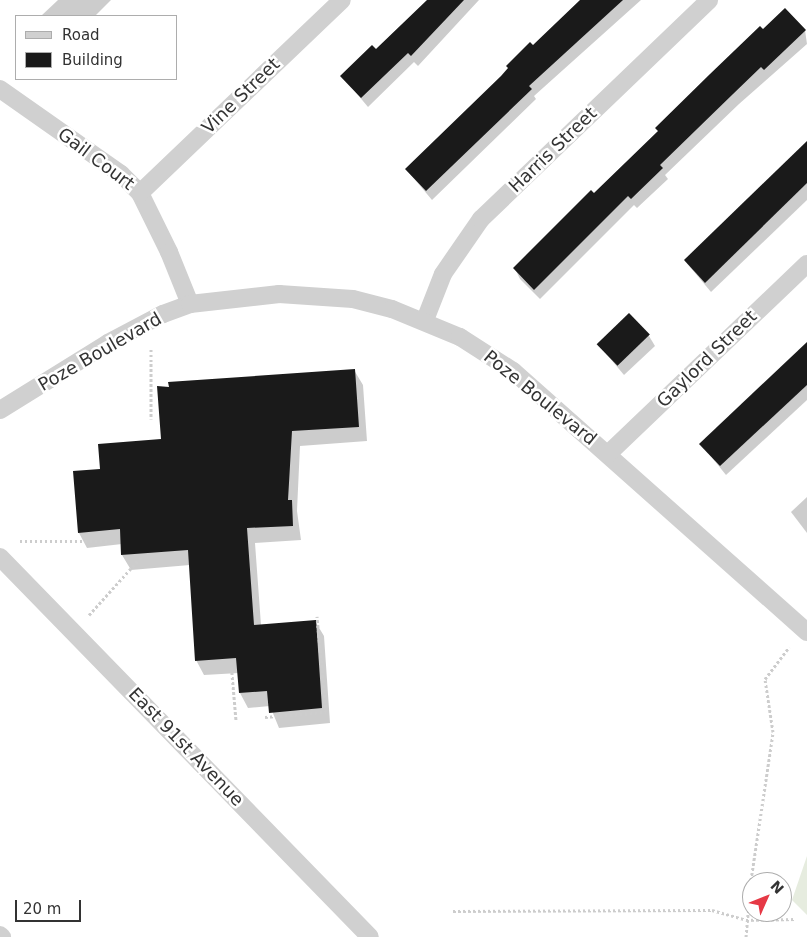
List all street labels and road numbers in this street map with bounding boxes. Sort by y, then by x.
street label: Vine Street [198,54,284,138]
street label: Harris Street [505,103,601,197]
street label: Gail Court [54,123,138,195]
street label: Gaylord Street [653,306,761,412]
street label: Poze Boulevard [35,308,165,396]
street label: Poze Boulevard [479,346,601,450]
street label: East 91st Avenue [124,683,248,811]

